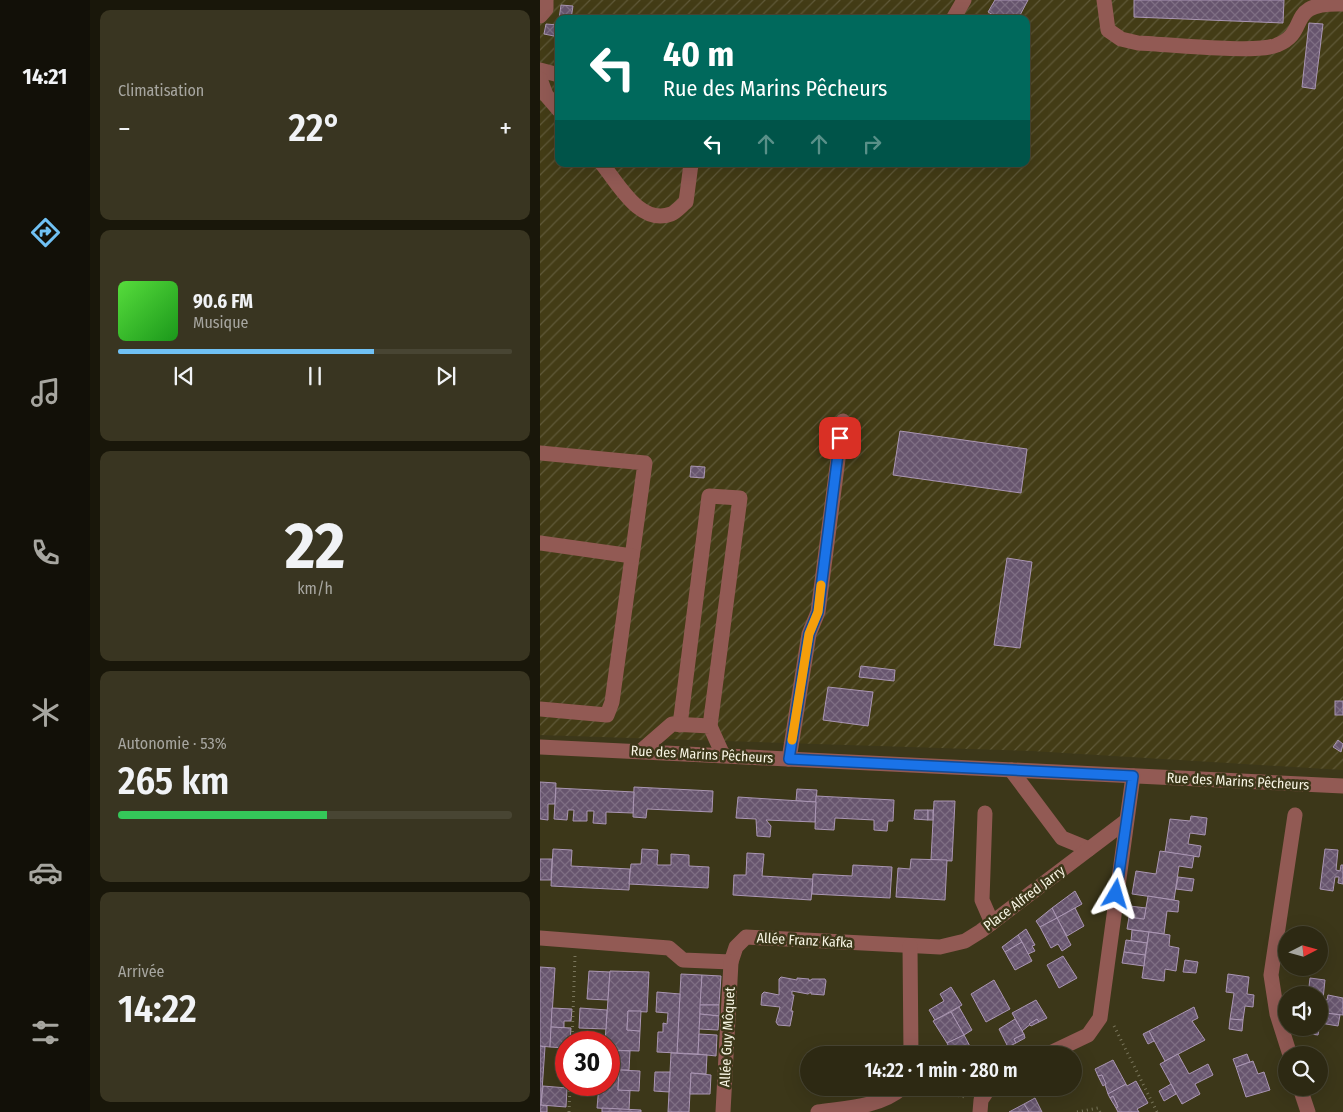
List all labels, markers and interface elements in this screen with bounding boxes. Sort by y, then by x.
text: 40 m [663,33,734,75]
icon: left [580,35,645,100]
text: 14:21 [23,63,67,90]
text: Rue des Marins Pêcheurs [663,75,887,102]
text: Climatisation [118,81,204,100]
text: 22° [289,105,341,151]
text: − [118,112,131,145]
text: + [499,112,512,145]
icon: left [699,130,727,158]
icon: ahead [752,130,780,158]
icon: ahead [805,130,833,158]
icon: right [858,130,886,158]
icon: directions [28,215,63,250]
text: 90.6 FM [193,290,253,313]
text: Musique [193,313,248,332]
icon: previous [170,362,198,390]
icon: pause [301,362,329,390]
icon: next [432,362,460,390]
icon: music [28,375,63,410]
pin [819,417,861,459]
icon: arrive [826,424,854,452]
text: 22 [285,507,345,585]
icon: phone [28,535,63,570]
text: km/h [297,579,333,598]
icon: climate [28,695,63,730]
text: Autonomie · 53% [118,734,227,753]
street label: Rue des Marins Pêcheurs [630,742,774,767]
text: 265 km [118,758,229,804]
street label: Rue des Marins Pêcheurs [1166,769,1310,794]
icon: car [28,855,63,890]
street label: Place Alfred Jarry [980,862,1069,935]
position arrow [1089,867,1141,919]
north arrow [1278,926,1328,976]
map controls [1278,926,1328,1096]
street label: Allée Franz Kafka [756,929,854,952]
text: Arrivée [118,962,164,981]
text: 14:22 [118,986,197,1032]
street label: Allée Guy Môquet [716,986,739,1088]
button: sound [1278,986,1328,1036]
icon: filters [28,1015,63,1050]
speed limit sign: 30 [555,1031,620,1096]
button: search [1278,1046,1328,1096]
text: 14:22 · 1 min · 280 m [864,1059,1018,1082]

